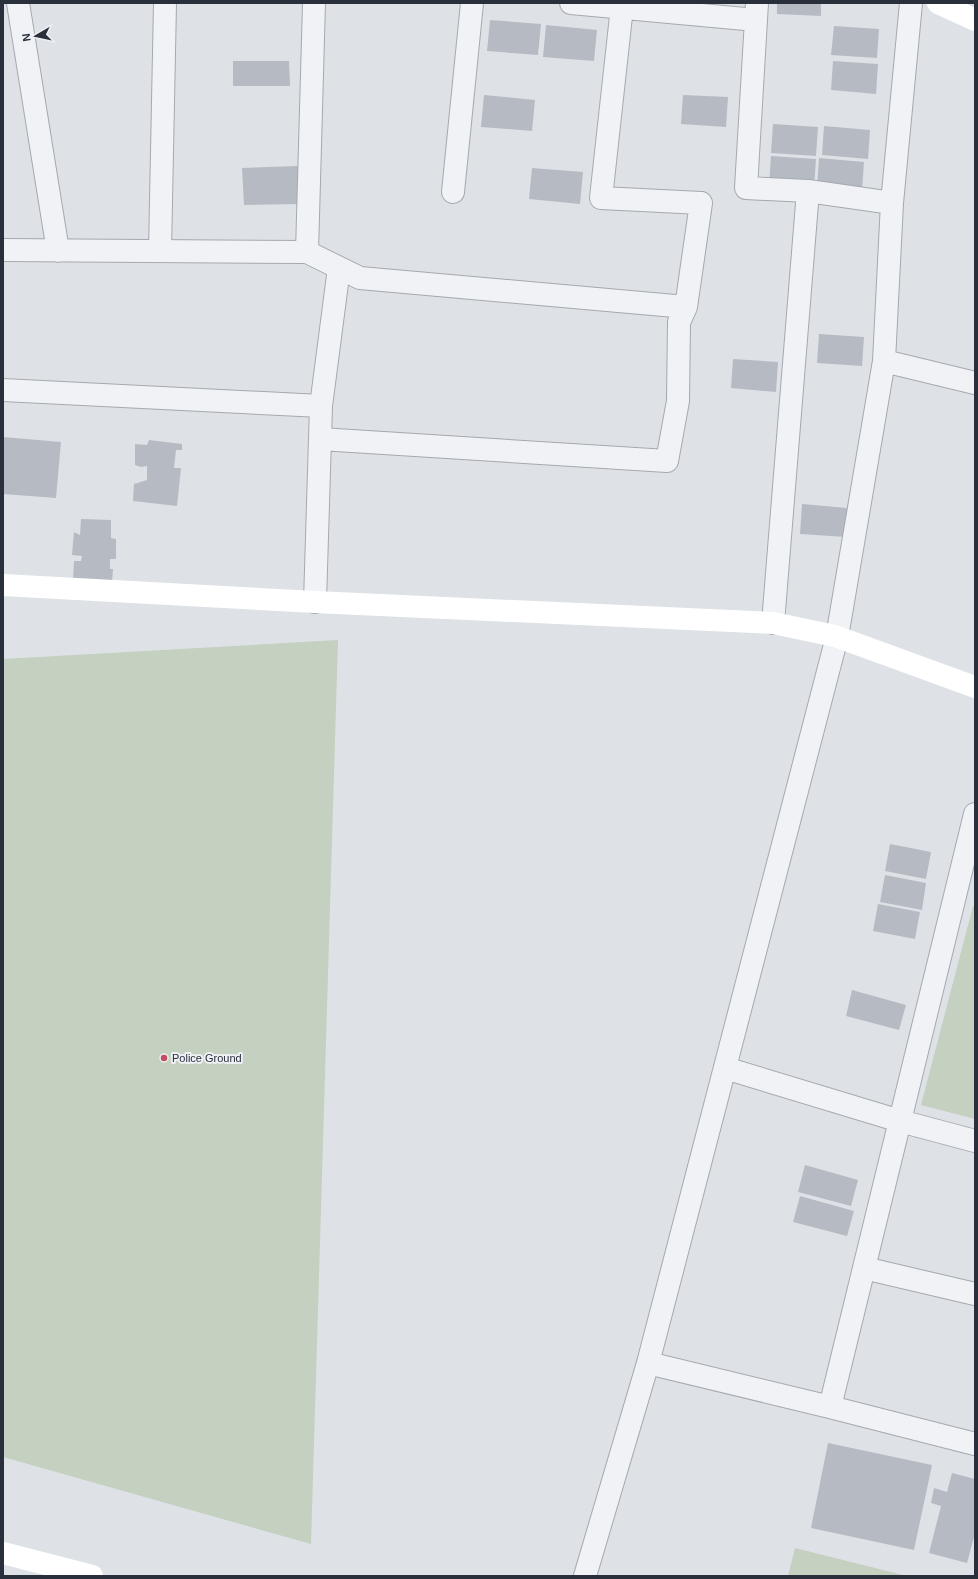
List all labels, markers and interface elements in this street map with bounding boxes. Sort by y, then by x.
north arrow [16,16,56,56]
text: N [20,33,33,42]
place label: Police Ground [172,1052,242,1064]
marker: Police Ground [159,1053,169,1063]

